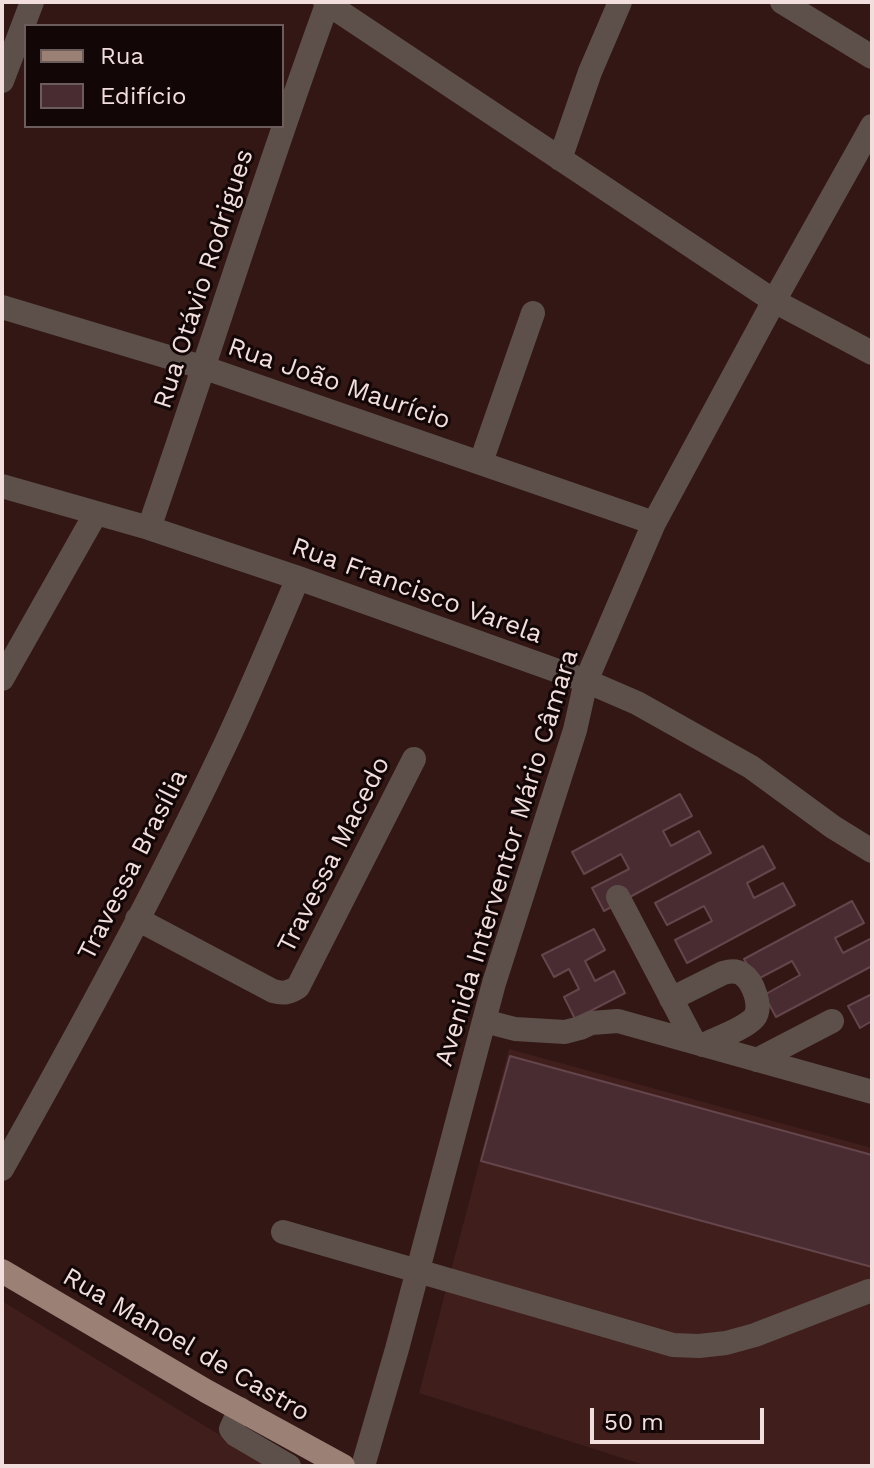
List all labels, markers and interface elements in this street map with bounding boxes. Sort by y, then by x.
legend [24,24,284,128]
text: Rua [100,42,144,70]
text: Edifício [100,82,186,110]
street label: Rua Otávio Rodrigues [147,145,261,413]
street label: Rua João Maurício [224,331,454,437]
street label: Rua Francisco Varela [287,531,547,651]
street label: Avenida Interventor Mário Câmara [429,646,585,1070]
street label: Travessa Macedo [271,752,397,958]
street label: Travessa Brasília [71,764,195,966]
street label: Rua Manoel de Castro [57,1261,315,1429]
scale bar [594,1392,768,1442]
text: 50 m [604,1408,664,1436]

